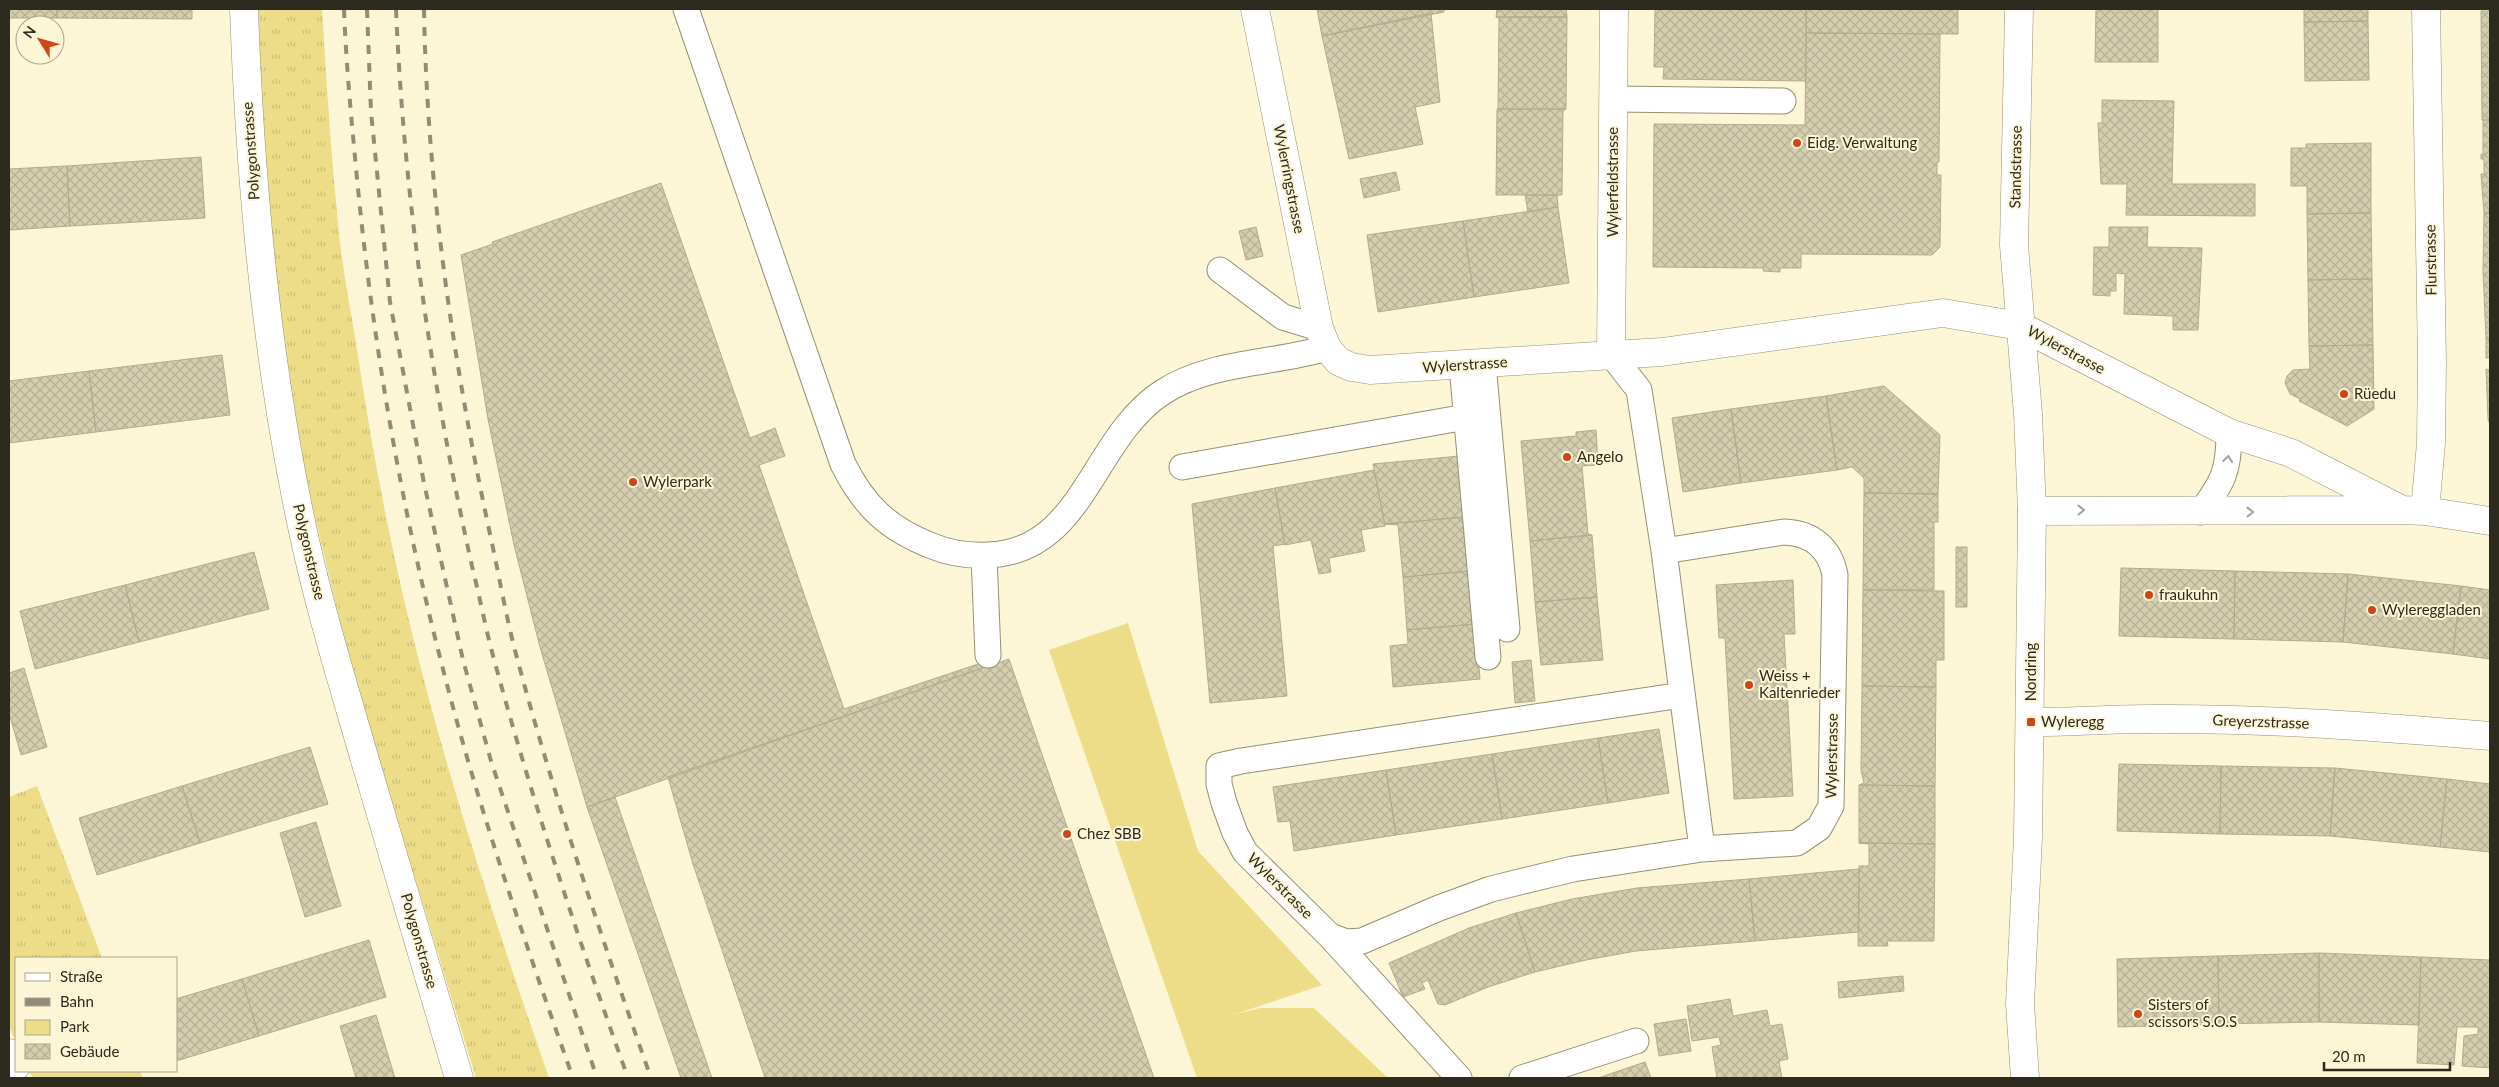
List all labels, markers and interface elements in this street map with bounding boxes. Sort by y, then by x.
north arrow [15,15,65,65]
text: N [19,22,39,41]
street label: Polygonstrasse [238,101,262,201]
street label: Wylerringstrasse [1271,123,1309,235]
street label: Standstrasse [2005,125,2025,209]
street label: Wylerfeldstrasse [1603,127,1621,237]
place label: Eidg. Verwaltung [1807,133,1917,151]
marker: Eidg. Verwaltung [1791,137,1803,149]
street label: Flurstrasse [2420,224,2440,296]
street label: Wylerstrasse [2024,321,2109,377]
street label: Wylerstrasse [1422,352,1508,376]
place label: Rüedu [2354,384,2396,402]
marker: Rüedu [2338,388,2350,400]
place label: Angelo [1577,447,1623,465]
marker: Angelo [1561,451,1573,463]
one-way arrow [2222,454,2233,462]
place label: Wylerpark [643,472,712,490]
marker: Wylerpark [627,476,639,488]
street label: Polygonstrasse [290,502,330,602]
one-way arrow [2077,505,2085,516]
one-way arrow [2246,507,2254,517]
place label: fraukuhn [2159,585,2218,603]
marker: fraukuhn [2143,589,2155,601]
place label: Wylereggladen [2382,600,2481,618]
marker: Wylereggladen [2366,604,2378,616]
street label: Nordring [2021,643,2039,701]
place label: Weiss + Kaltenrieder [1759,666,1841,701]
marker: Weiss + Kaltenrieder [1743,679,1755,691]
street label: Greyerzstrasse [2212,710,2310,732]
place label: Wyleregg [2041,712,2104,730]
street label: Wylerstrasse [1821,713,1841,799]
marker: Wyleregg [2025,716,2037,728]
place label: Chez SBB [1077,824,1141,842]
marker: Chez SBB [1061,828,1073,840]
street label: Wylerstrasse [1244,849,1317,922]
street label: Polygonstrasse [398,891,442,991]
legend [15,957,178,1072]
text: Straße [60,967,103,985]
text: Bahn [60,992,94,1010]
place label: Sisters of scissors S.O.S [2148,995,2237,1030]
marker: Sisters of scissors S.O.S [2132,1008,2144,1020]
text: Park [60,1017,90,1035]
scale bar [2324,1040,2450,1072]
text: Gebäude [60,1042,119,1060]
text: 20 m [2332,1047,2366,1065]

